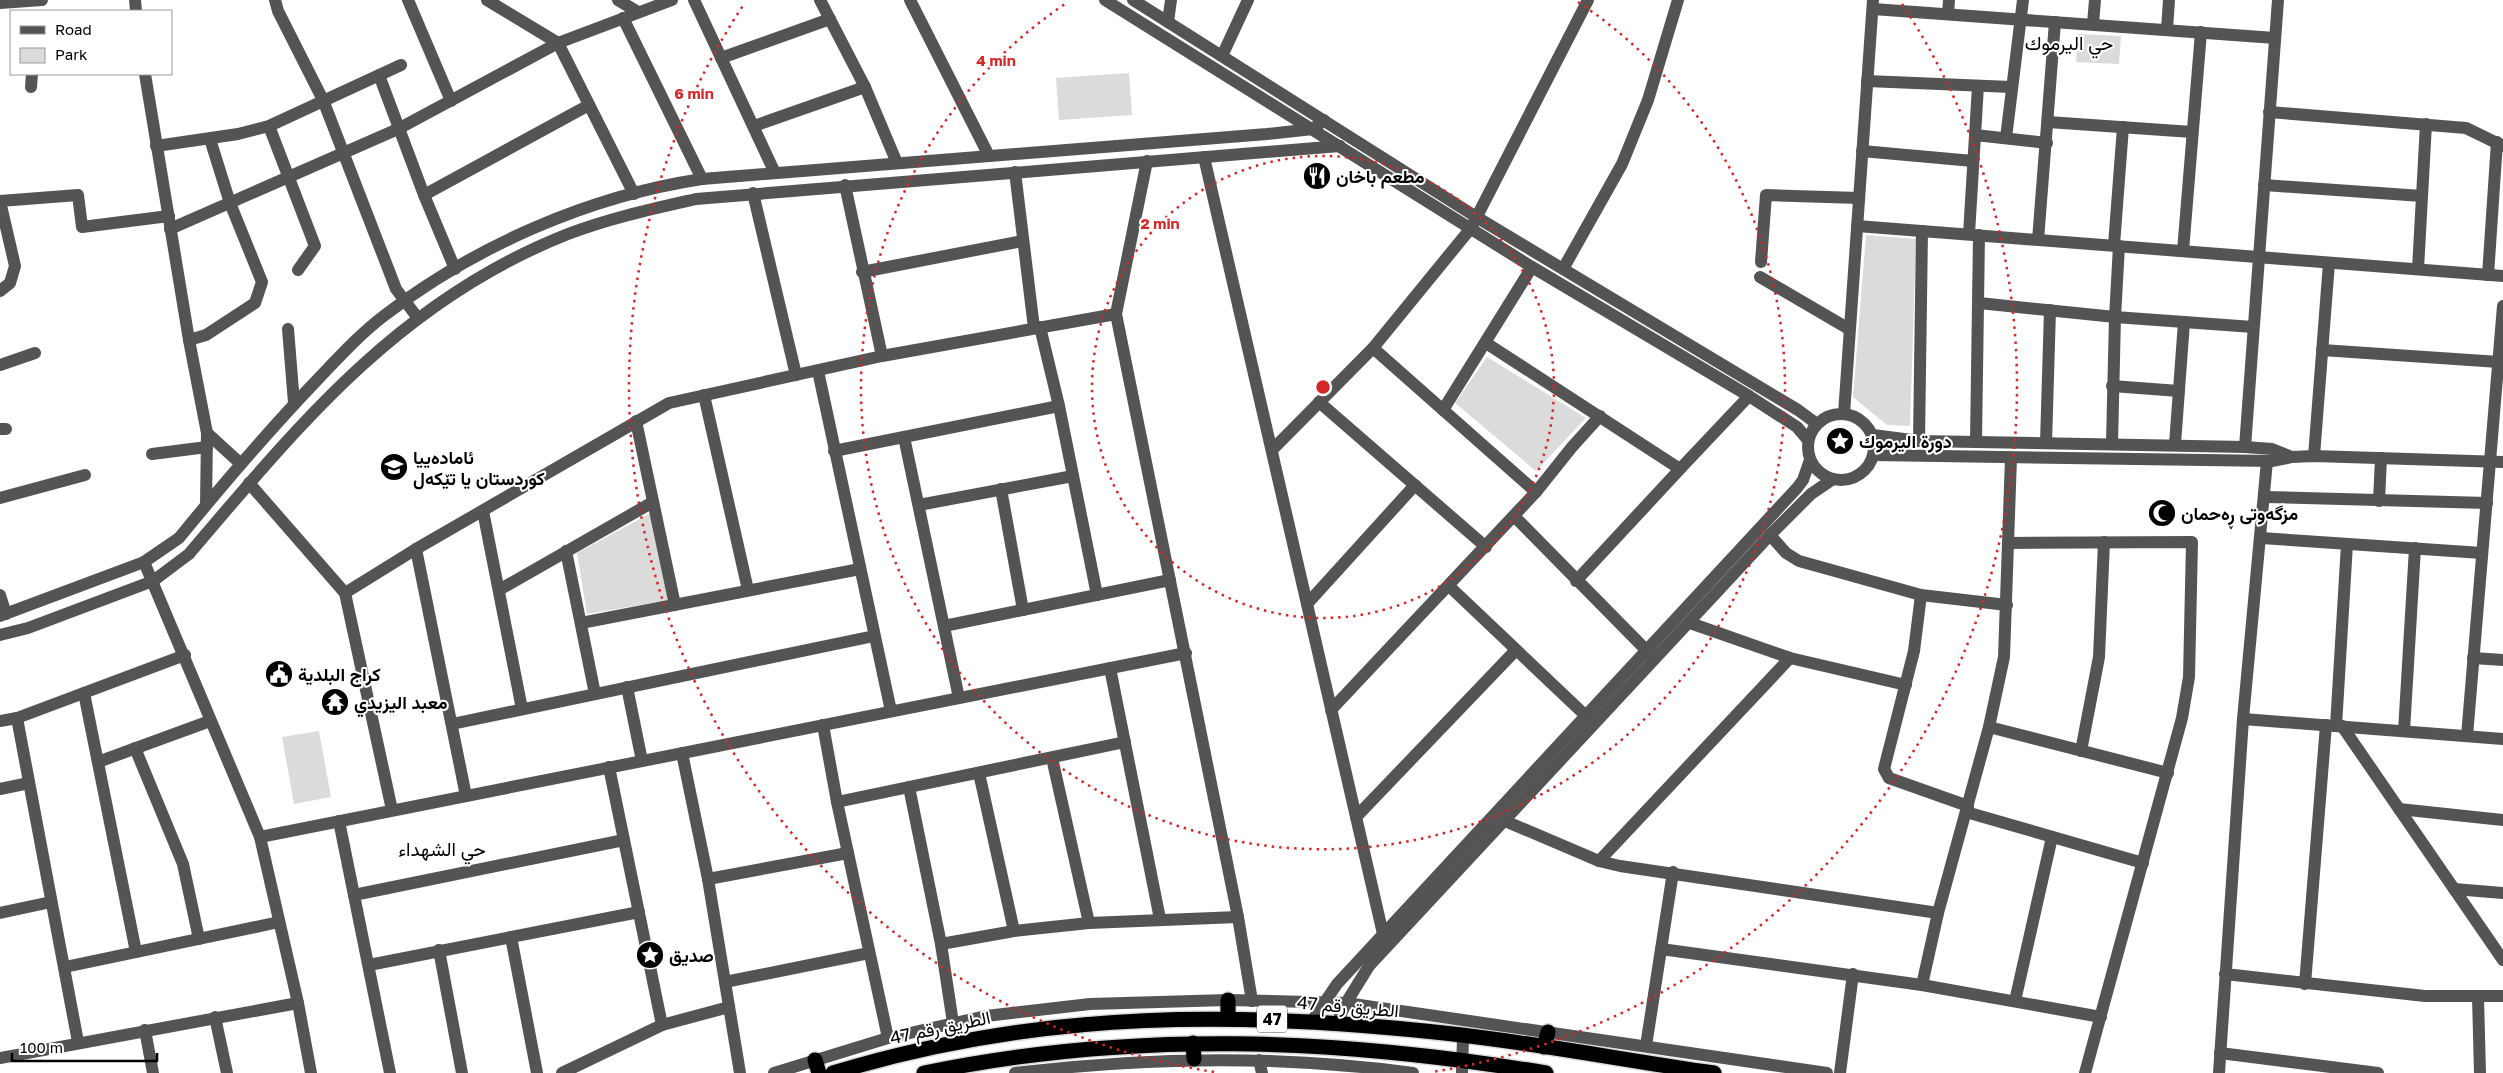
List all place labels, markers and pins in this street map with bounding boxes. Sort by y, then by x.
restaurant icon: مطعم باخان [1302,161,1332,191]
place label: مطعم باخان [1336,165,1425,189]
centre of rings [1314,378,1332,396]
place icon: دورة اليرموك [1825,426,1855,456]
place label: دورة اليرموك [1859,430,1952,453]
place label: ئامادەییا کوردستان یا تێکەل [413,446,545,490]
school or university icon: ئامادەییا کوردستان یا تێکەل [379,452,409,482]
mosque icon: مزگه‌وتی ڕه‌حمان [2147,498,2177,528]
place label: مزگه‌وتی ڕه‌حمان [2181,502,2299,529]
public building icon: كراج البلدية [264,659,294,689]
place label: كراج البلدية [298,663,381,687]
temple icon: معبد اليزيدي [320,687,350,717]
place label: معبد اليزيدي [354,691,448,718]
place icon: صديق [635,940,665,970]
place label: صديق [669,944,714,967]

